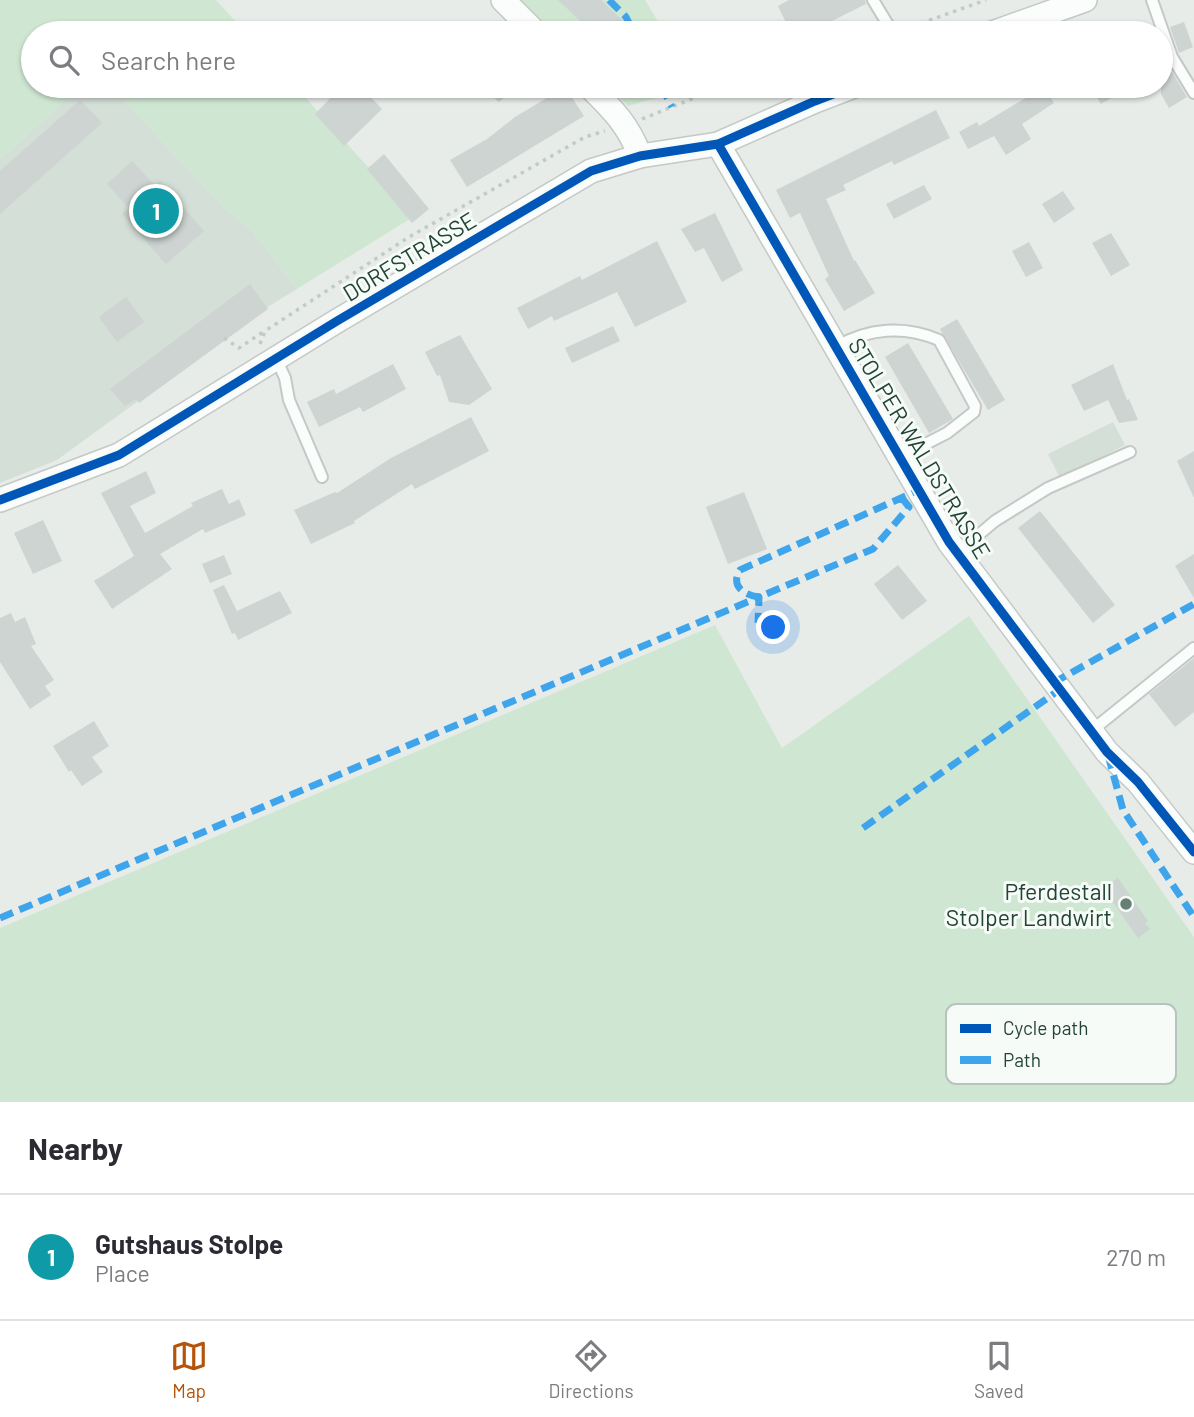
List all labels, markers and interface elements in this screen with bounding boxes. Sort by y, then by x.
search box [21,21,1173,98]
icon: search [45,41,83,79]
text: Search here [101,44,236,75]
pin: 1 [133,185,179,237]
street label: DORFSTRASSE [337,205,481,307]
street label: STOLPER WALDSTRASSE [843,332,997,564]
your location [756,610,790,644]
place label: Pferdestall Stolper Landwirt [946,877,1112,931]
marker: Pferdestall Stolper Landwirt [1118,896,1134,912]
legend [946,1004,1176,1084]
text: Cycle path [1003,1016,1088,1039]
text: Path [1003,1048,1041,1071]
text: Nearby [28,1130,123,1166]
text: Gutshaus Stolpe [95,1228,283,1259]
text: 1 [47,1243,55,1271]
text: 270 m [1106,1243,1166,1271]
text: Place [95,1259,150,1287]
tab: Map [170,1337,208,1402]
tab: Directions [549,1337,634,1402]
tab: Saved [974,1337,1024,1402]

